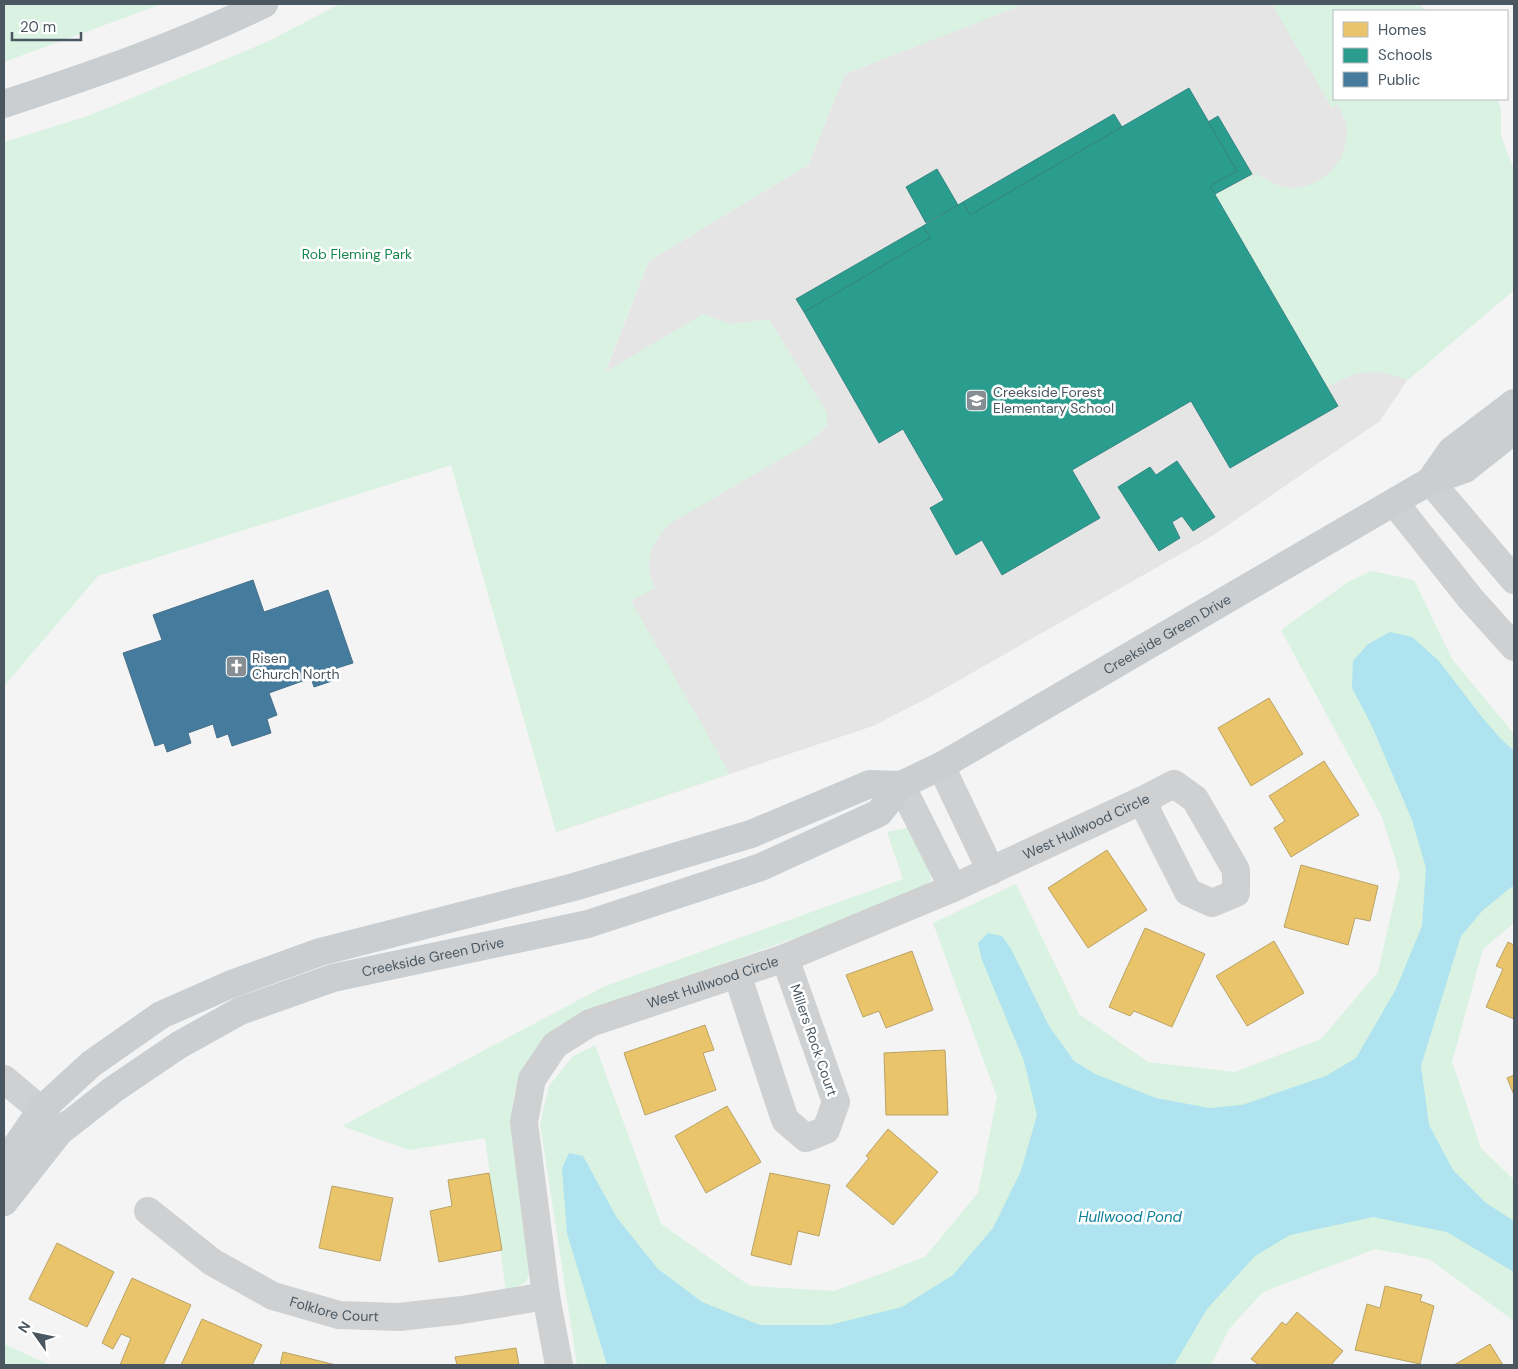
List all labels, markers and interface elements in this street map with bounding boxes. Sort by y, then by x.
scale bar [12,10,81,42]
legend [1333,10,1508,100]
text: 20 m [20,17,56,37]
text: Homes [1378,20,1427,40]
text: Schools [1378,45,1433,65]
text: Public [1378,70,1420,90]
park label: Rob Fleming Park [302,245,412,263]
place label: Creekside Forest Elementary School [993,383,1114,417]
school or university icon: Creekside Forest Elementary School [965,388,989,412]
street label: Creekside Green Drive [1100,590,1234,678]
place label: Risen Church North [252,649,340,683]
church icon: Risen Church North [224,654,248,678]
street label: West Hullwood Circle [1020,789,1152,863]
street label: Creekside Green Drive [360,933,506,981]
street label: West Hullwood Circle [645,952,781,1012]
street label: Millers Rock Court [786,982,842,1098]
water label: Hullwood Pond [1078,1207,1182,1227]
street label: Folklore Court [288,1292,379,1325]
north arrow [10,1309,60,1359]
text: N [14,1318,34,1336]

